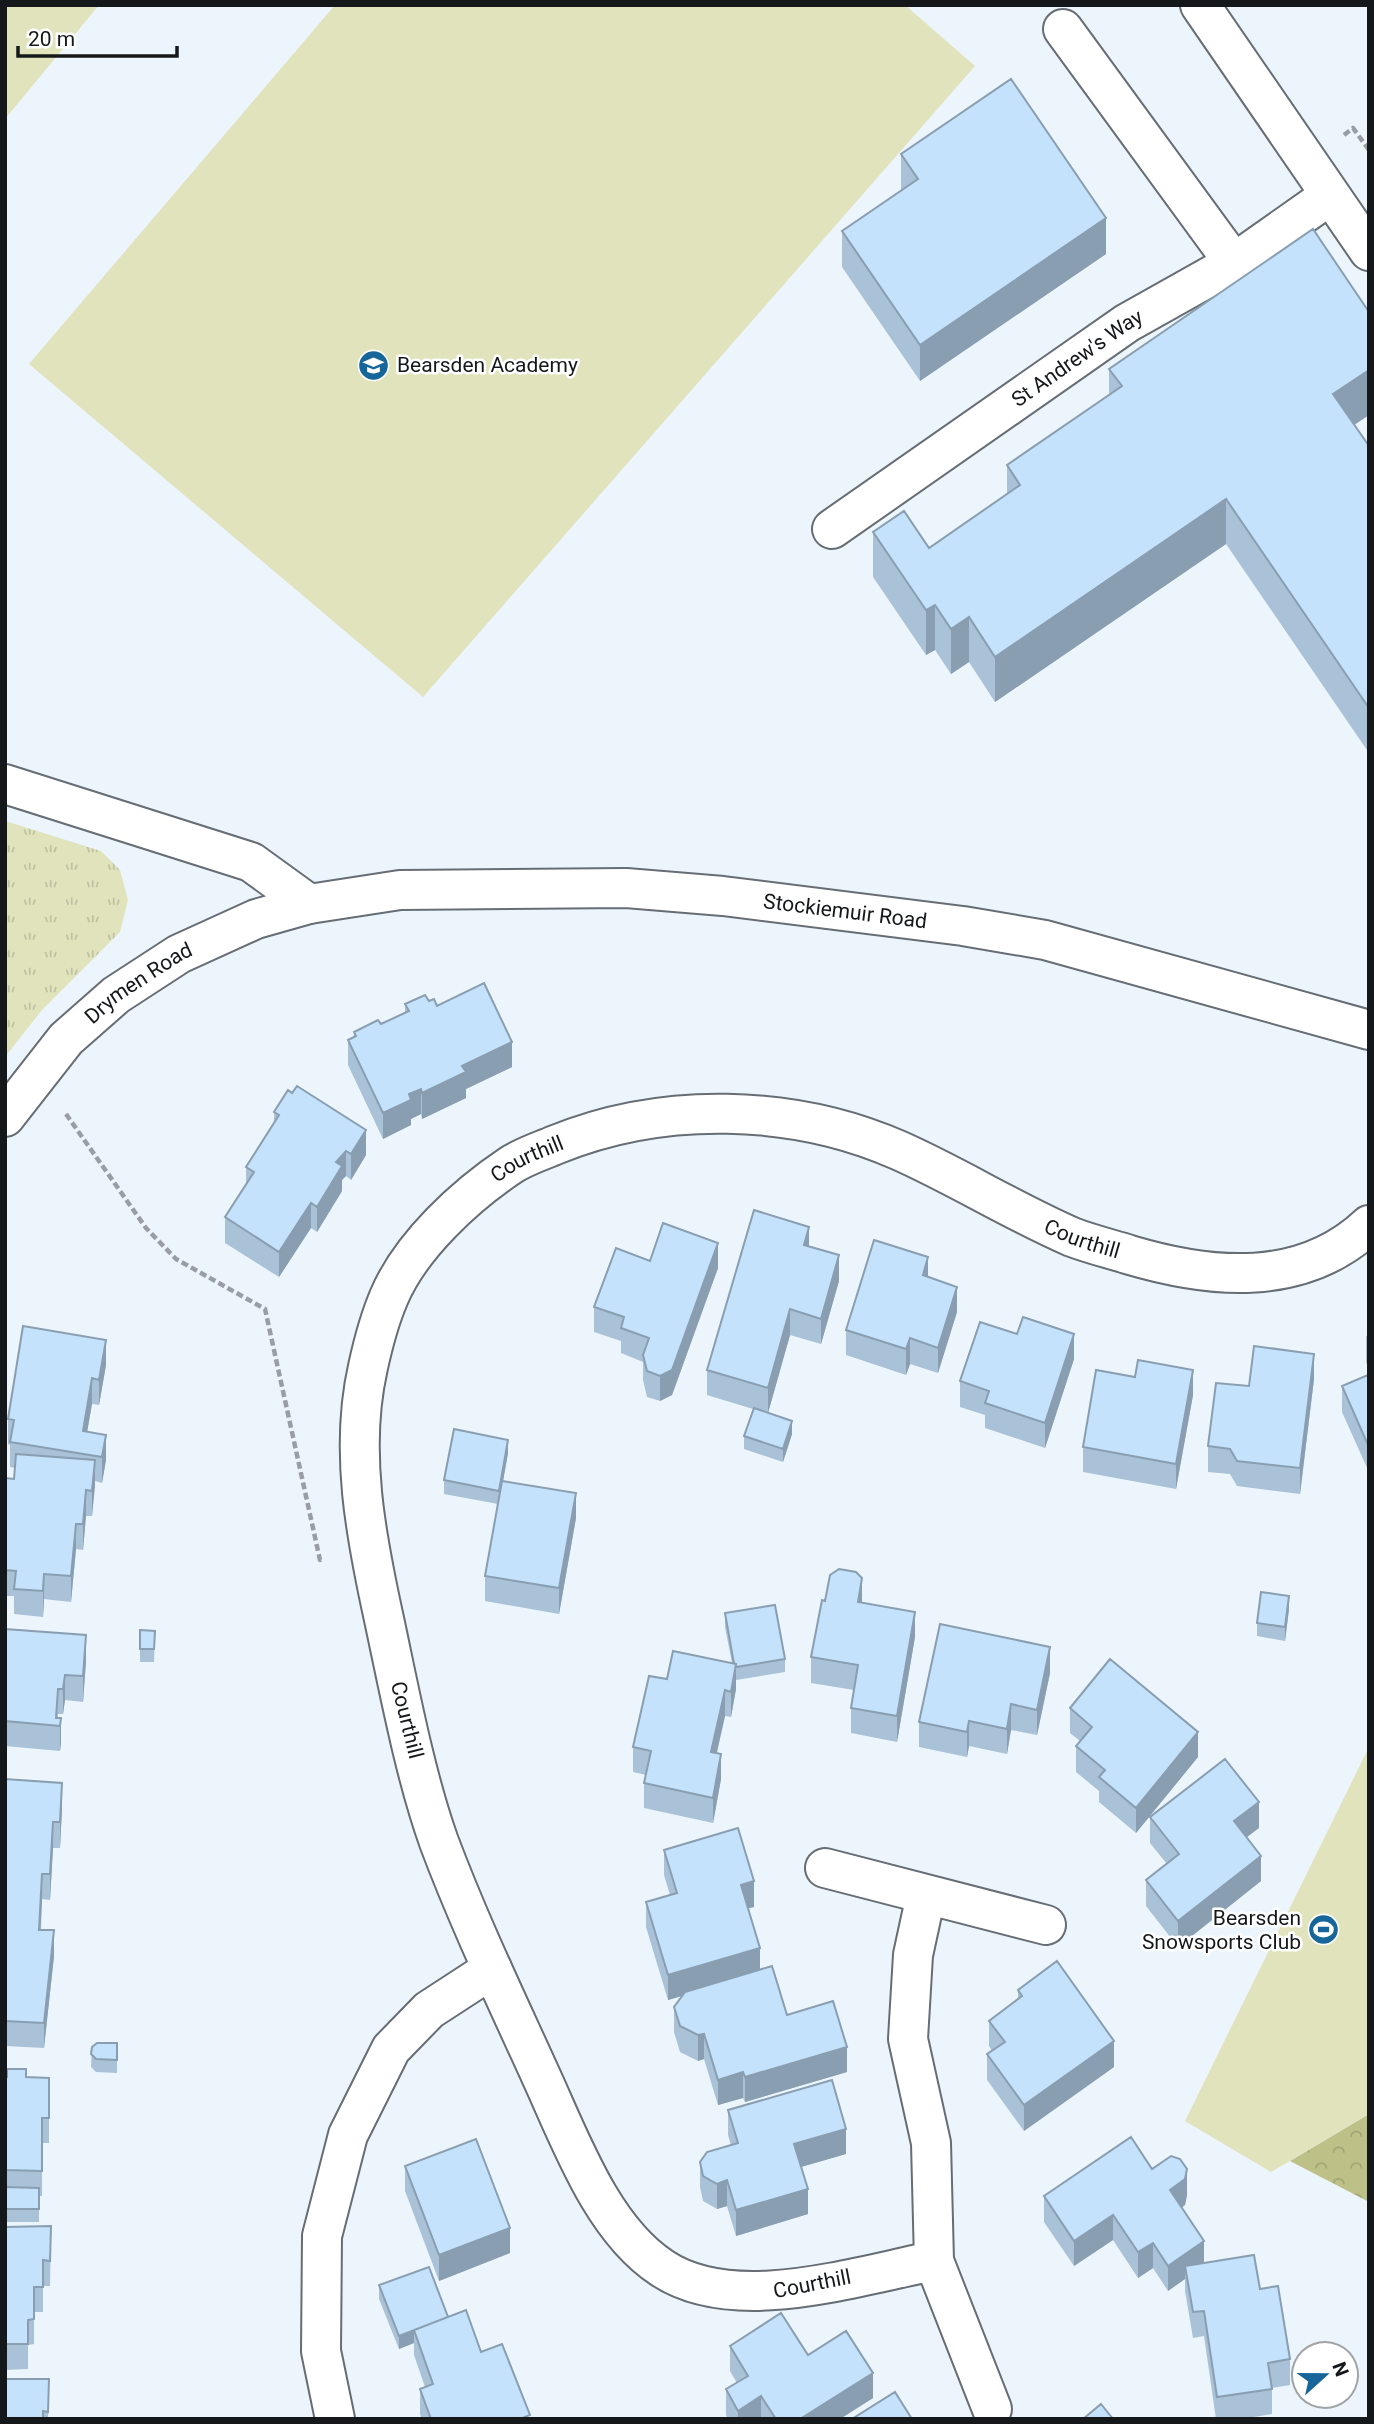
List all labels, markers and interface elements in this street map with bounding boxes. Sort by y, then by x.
scale bar [18,14,177,58]
text: 20 m [28,27,75,51]
street label: St Andrew's Way [1007,305,1147,412]
school or university icon: Bearsden Academy [357,348,391,382]
place label: Bearsden Academy [397,353,578,377]
street label: Stockiemuir Road [762,889,928,933]
street label: Drymen Road [80,938,196,1029]
street label: Courthill [486,1131,567,1187]
street label: Courthill [1040,1214,1123,1263]
street label: Courthill [386,1679,428,1761]
place label: Bearsden Snowsports Club [1142,1906,1301,1954]
sports icon: Bearsden Snowsports Club [1307,1913,1341,1947]
street label: Courthill [771,2265,853,2303]
north arrow [1290,2340,1360,2410]
text: N [1327,2359,1354,2379]

